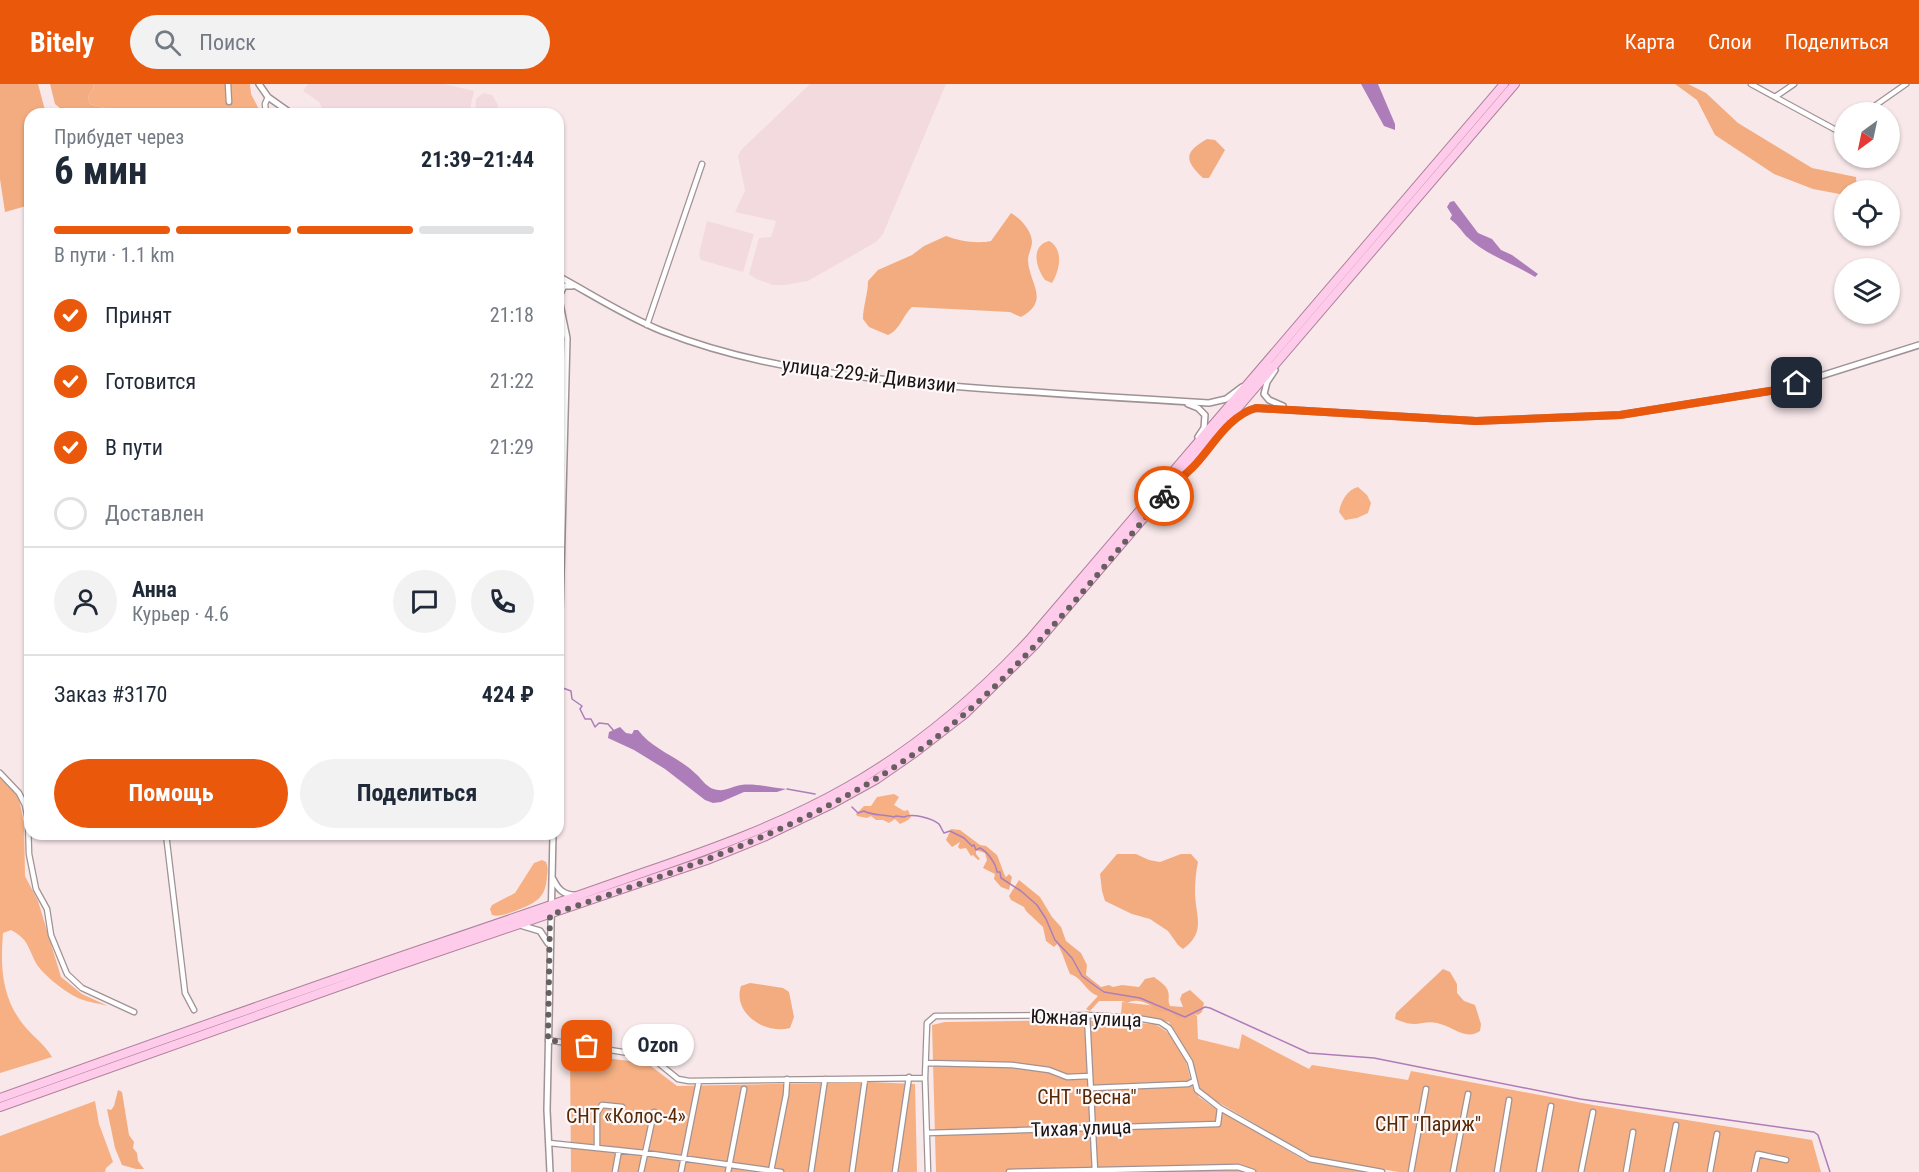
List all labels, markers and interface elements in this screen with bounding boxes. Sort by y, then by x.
search box [130,15,550,69]
text: Bitely [30,26,94,59]
icon: search [151,26,184,59]
text: Поиск [199,30,256,55]
text: Карта [1625,30,1675,54]
text: Слои [1708,30,1752,54]
text: Поделиться [1785,30,1889,54]
north arrow [1834,102,1900,168]
map controls [1834,102,1900,324]
text: Прибудет через [54,125,184,149]
text: 21:39–21:44 [421,147,534,172]
text: 6 мин [54,148,148,194]
button: locate [1834,180,1900,246]
text: В пути · 1.1 km [54,243,174,267]
button: layers [1834,258,1900,324]
icon: check [54,299,87,332]
text: Принят [105,303,172,328]
text: 21:18 [490,303,534,327]
street label: улица 229-й Дивизии [781,352,957,398]
pin [1771,357,1822,408]
icon: check [54,365,87,398]
icon: home [1780,366,1813,399]
text: Готовится [105,369,196,394]
text: 21:22 [490,369,534,393]
icon: check [54,431,87,464]
text: В пути [105,435,163,460]
text: 21:29 [490,435,534,459]
courier [1134,466,1194,526]
icon: bike [1148,480,1181,513]
text: Доставлен [105,501,204,526]
button: person [54,570,117,633]
button: chat [393,570,456,633]
button: phone [471,570,534,633]
text: Анна [132,577,177,602]
text: Курьер · 4.6 [132,602,229,626]
text: Заказ #3170 [54,682,167,707]
text: 424 ₽ [482,682,534,707]
button: Помощь [54,759,288,828]
button: Поделиться [300,759,534,828]
street label: Южная улица [1030,1004,1142,1032]
pin [561,1020,612,1071]
callout: Ozon [623,1025,695,1067]
icon: bag [570,1029,603,1062]
text: Ozon [638,1033,678,1057]
park label: СНТ "Весна" [1037,1085,1137,1109]
park label: СНТ «Колос-4» [566,1104,686,1128]
park label: СНТ "Париж" [1375,1112,1481,1136]
street label: Тихая улица [1030,1114,1132,1142]

